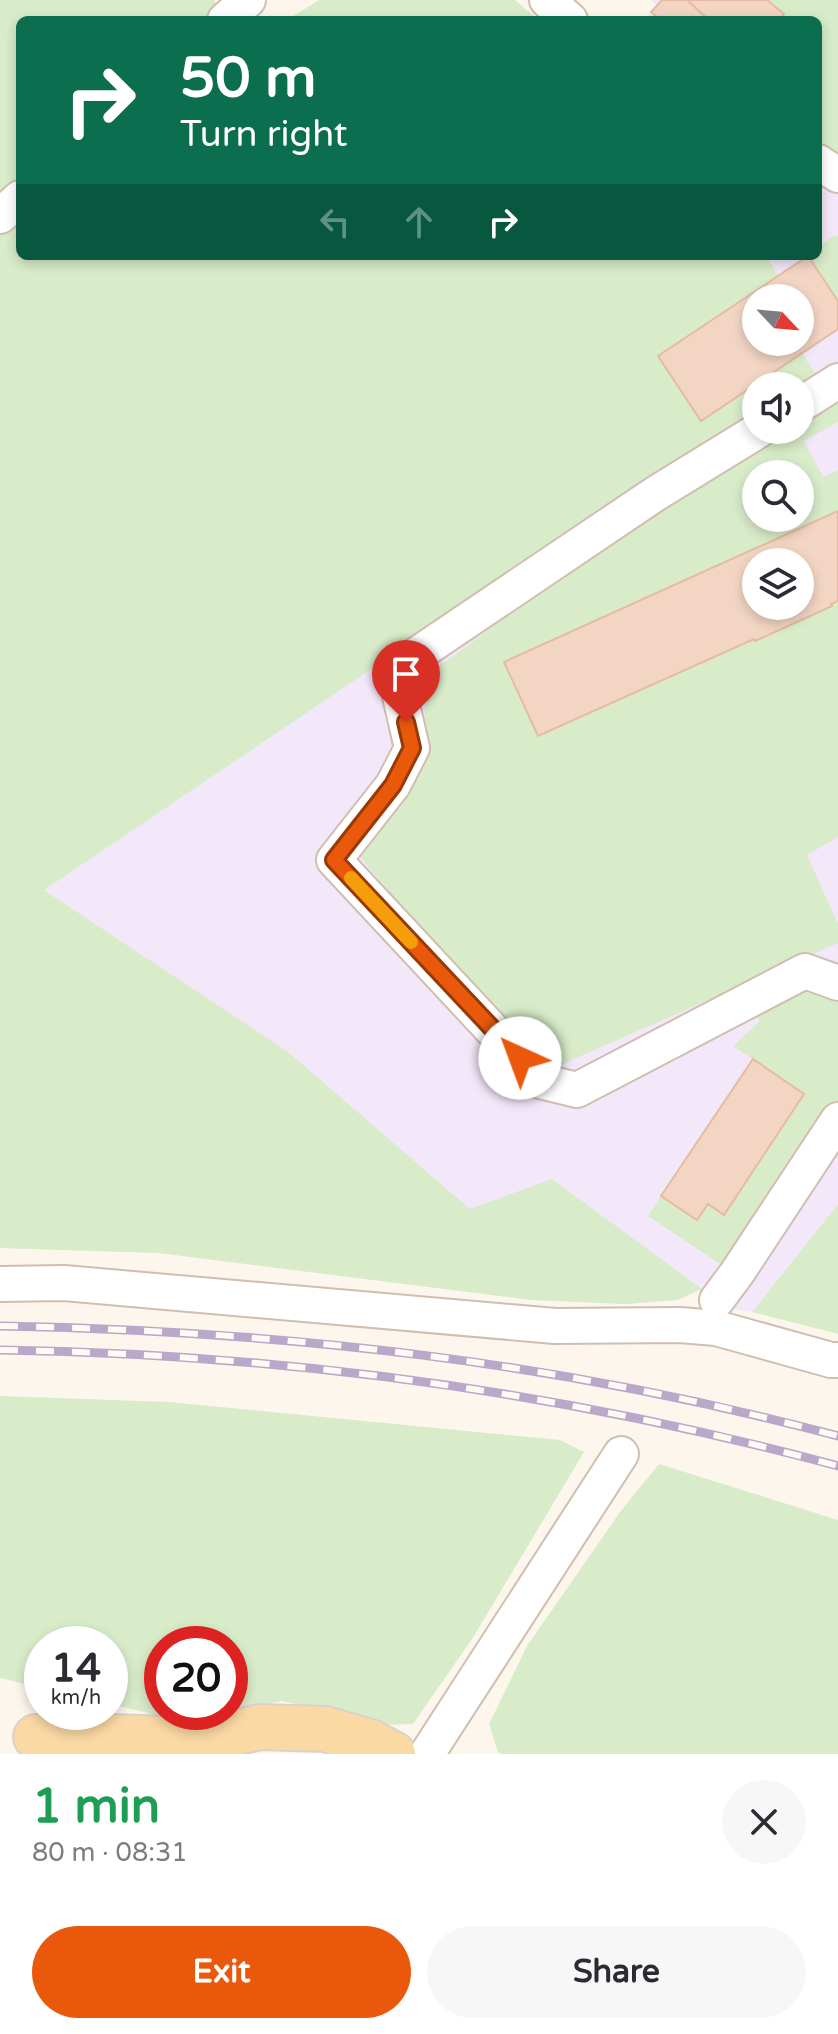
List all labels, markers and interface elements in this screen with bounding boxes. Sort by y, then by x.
text: 50 m [180,45,316,112]
icon: right [48,48,152,152]
text: Turn right [180,113,347,156]
icon: left [313,200,357,244]
icon: ahead [397,200,441,244]
icon: right [481,200,525,244]
north arrow [742,284,814,356]
map controls [742,284,814,620]
button: sound [742,372,814,444]
button: search [742,460,814,532]
button: layers [742,548,814,620]
pin [372,640,440,722]
icon: arrive [384,652,428,696]
position arrow [478,1016,562,1100]
speed limit sign: 20 [144,1626,248,1730]
text: 14 [51,1644,101,1692]
text: km/h [51,1686,101,1710]
text: 1 min [32,1778,160,1836]
button: close [722,1780,806,1864]
text: 80 m · 08:31 [32,1837,188,1868]
button: Exit [32,1926,411,2018]
button: Share [427,1926,806,2018]

